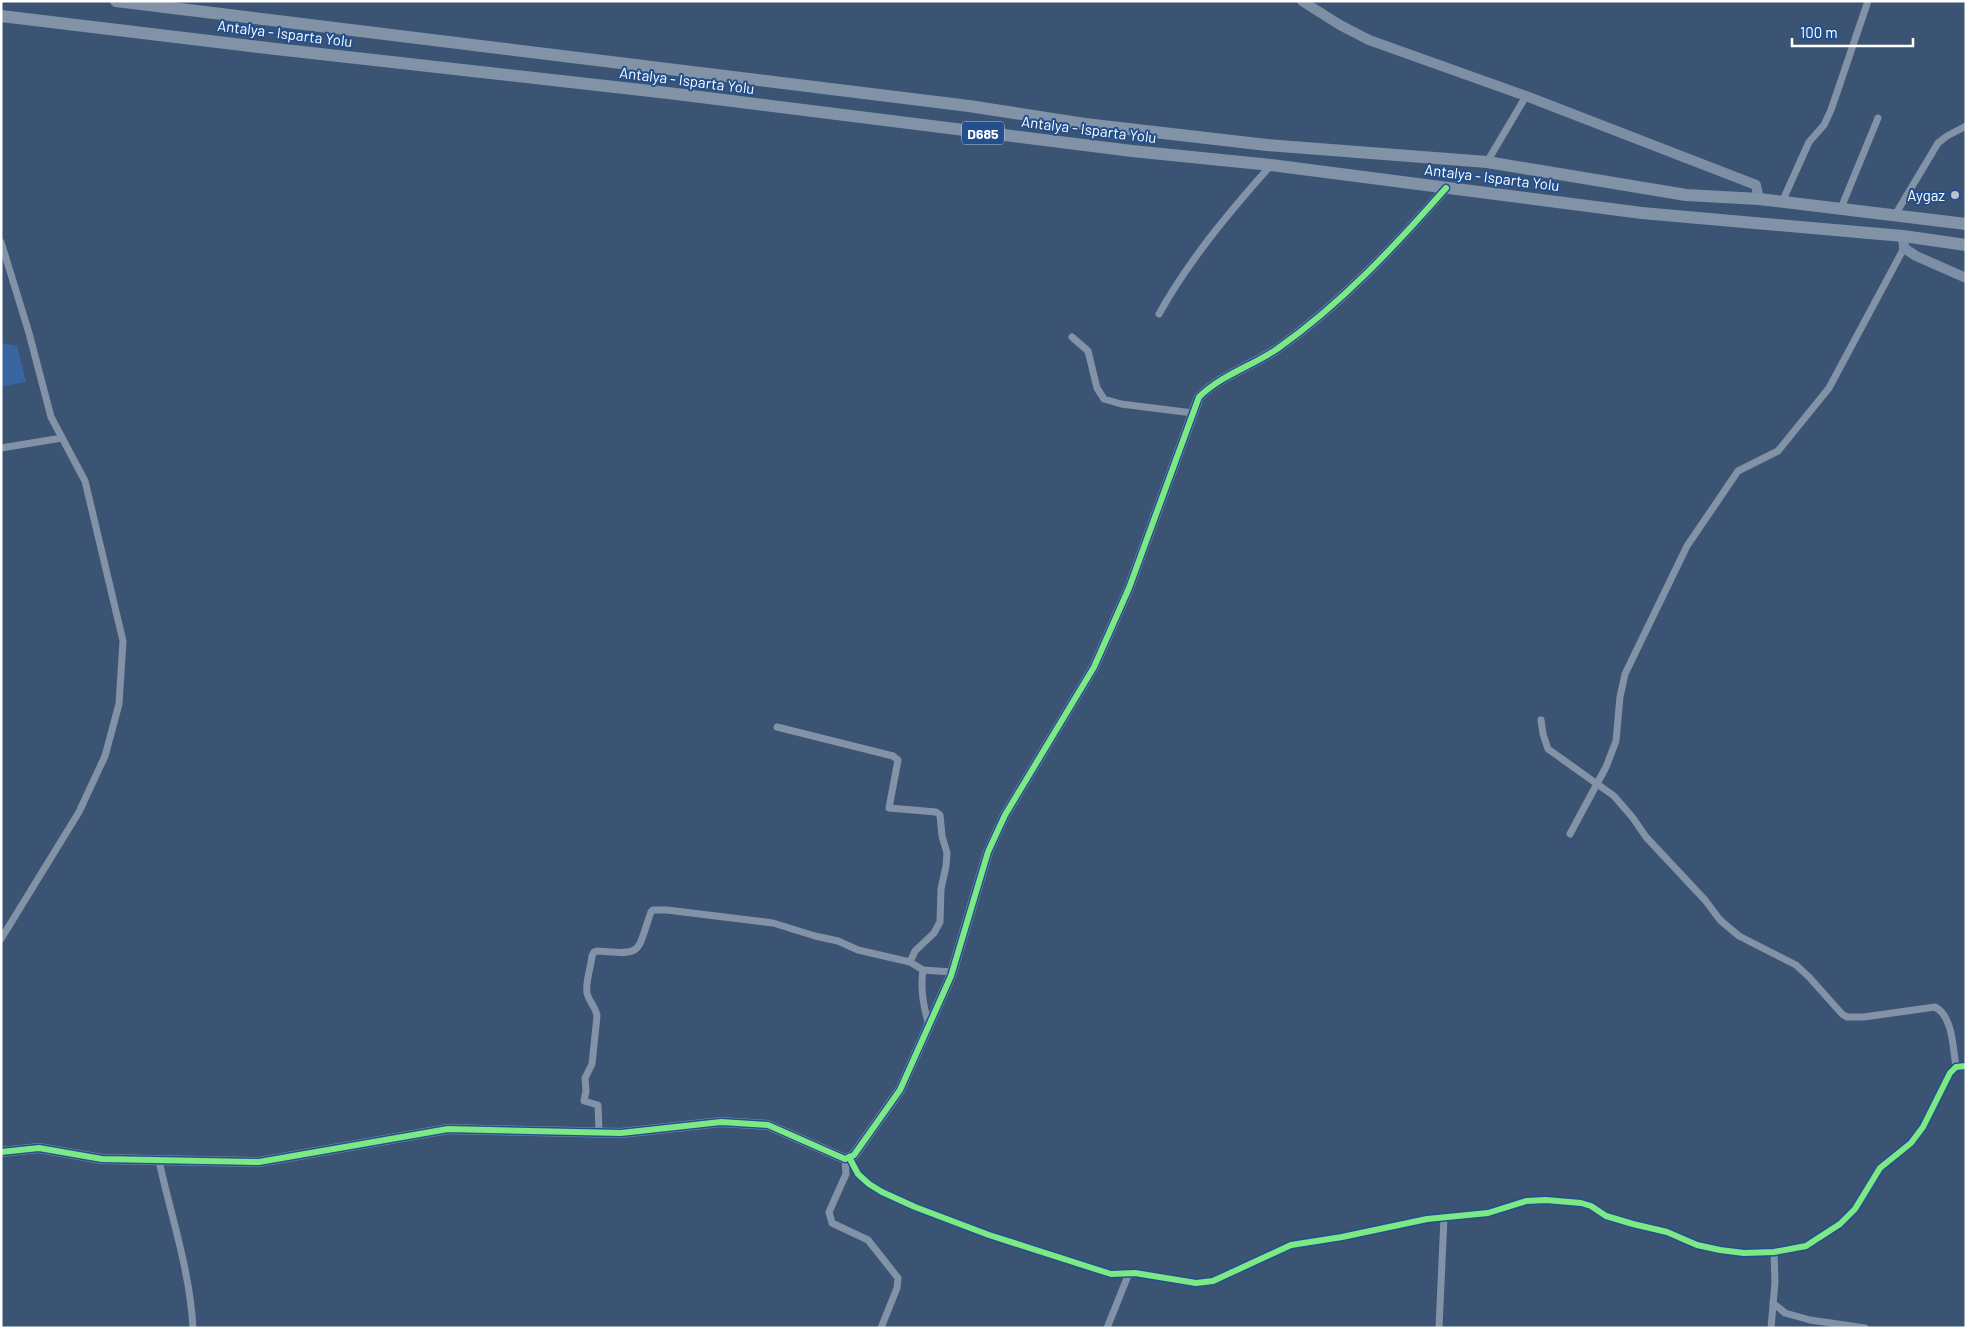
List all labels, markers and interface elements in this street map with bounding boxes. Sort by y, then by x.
scale bar [1792,15,1913,47]
street label: Antalya - Isparta Yolu [216,16,354,50]
text: 100 m [1800,23,1838,41]
street label: Antalya - Isparta Yolu [618,63,756,97]
street label: Antalya - Isparta Yolu [1020,112,1158,146]
road number: D685 [962,122,1004,144]
street label: Antalya - Isparta Yolu [1423,160,1561,194]
place label: Aygaz [1907,186,1945,204]
marker: Aygaz [1949,189,1961,201]

